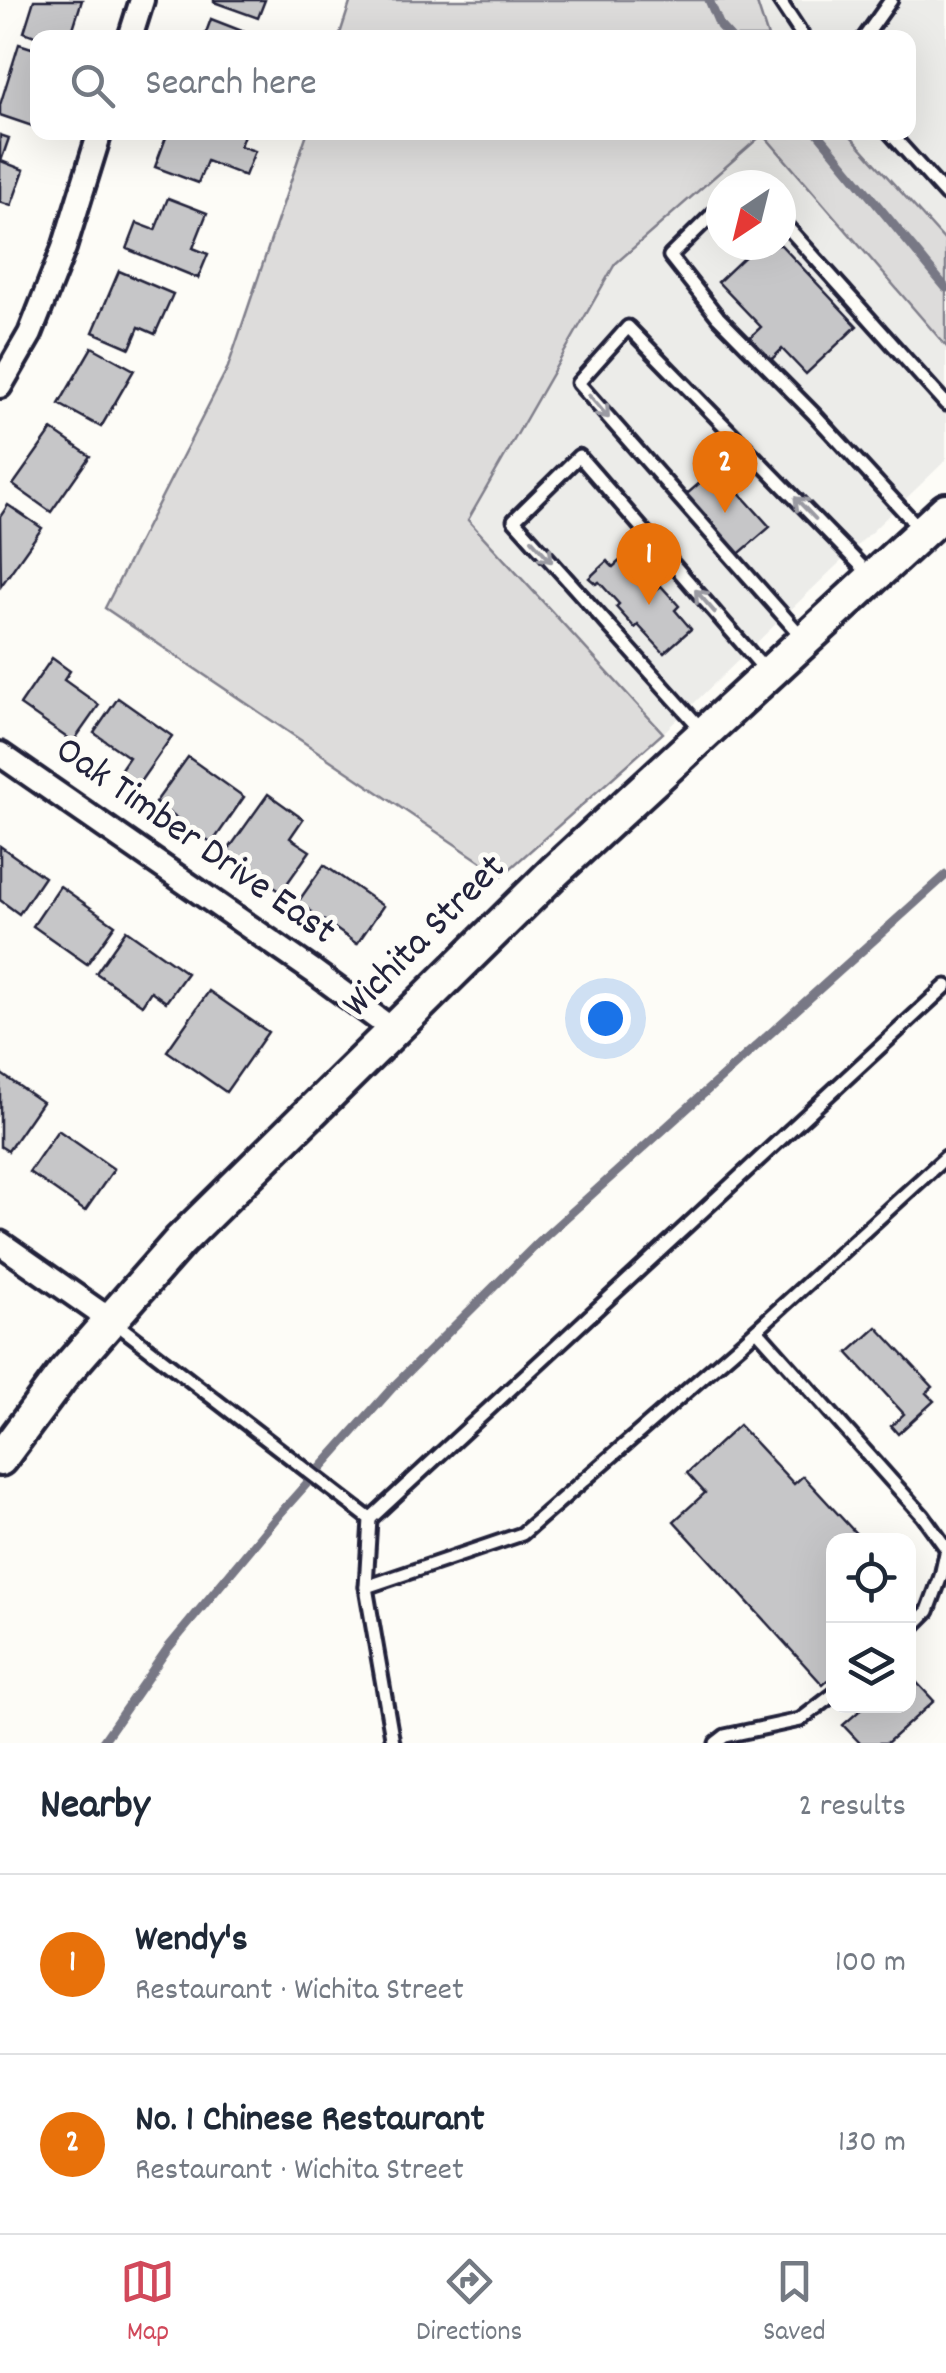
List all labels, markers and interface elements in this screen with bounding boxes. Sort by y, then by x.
search box [30,30,916,140]
icon: search [65,58,120,113]
text: Search here [145,58,317,113]
north arrow [706,170,796,260]
one-way arrow [587,394,610,419]
pin: 2 [692,430,758,513]
one-way arrow [793,497,817,521]
pin: 1 [616,522,682,605]
one-way arrow [530,538,553,563]
one-way arrow [694,588,716,614]
street label: Oak Timber Drive East [42,725,346,961]
street label: Wichita Street [331,843,521,1033]
your location [580,993,631,1044]
map controls [826,1533,916,1713]
button: locate [826,1533,916,1623]
button: layers [826,1623,916,1713]
text: Nearby [40,1778,150,1838]
text: 2 results [799,1785,906,1831]
text: Wendy's [135,1914,248,1969]
text: 1 [69,1941,76,1987]
text: 100 m [835,1941,906,1987]
text: Restaurant · Wichita Street [135,1969,464,2015]
text: No. 1 Chinese Restaurant [135,2094,485,2149]
text: 2 [66,2121,79,2167]
text: 130 m [838,2121,906,2167]
text: Restaurant · Wichita Street [135,2149,464,2195]
tab: Map [120,2254,175,2354]
tab: Directions [416,2254,522,2354]
tab: Saved [763,2254,826,2354]

